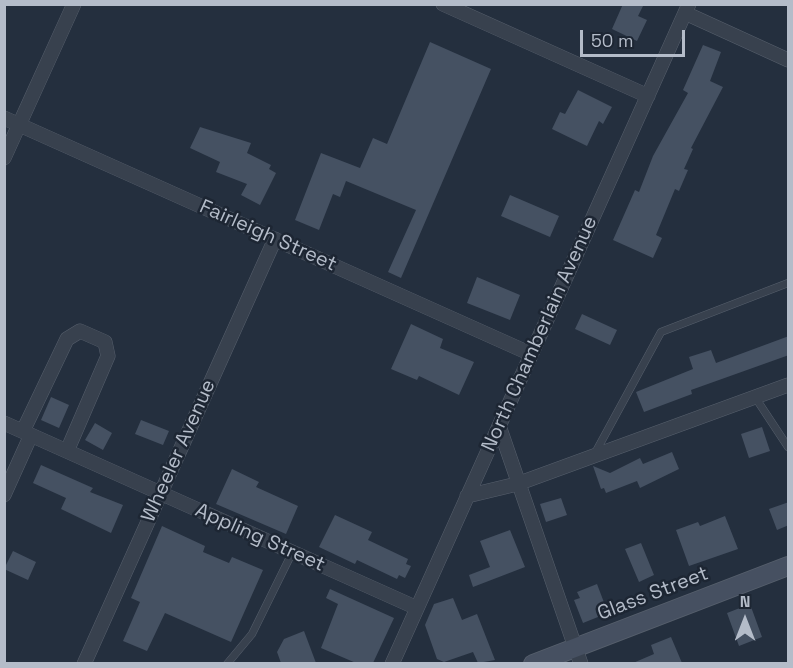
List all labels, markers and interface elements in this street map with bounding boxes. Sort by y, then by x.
scale bar [583,18,688,56]
text: 50 m [591,29,633,52]
street label: Fairleigh Street [196,195,340,277]
street label: North Chamberlain Avenue [477,213,603,455]
street label: Wheeler Avenue [137,376,221,526]
street label: Appling Street [191,499,329,577]
street label: Glass Street [594,562,712,626]
north arrow [715,590,775,650]
text: N [740,591,750,612]

